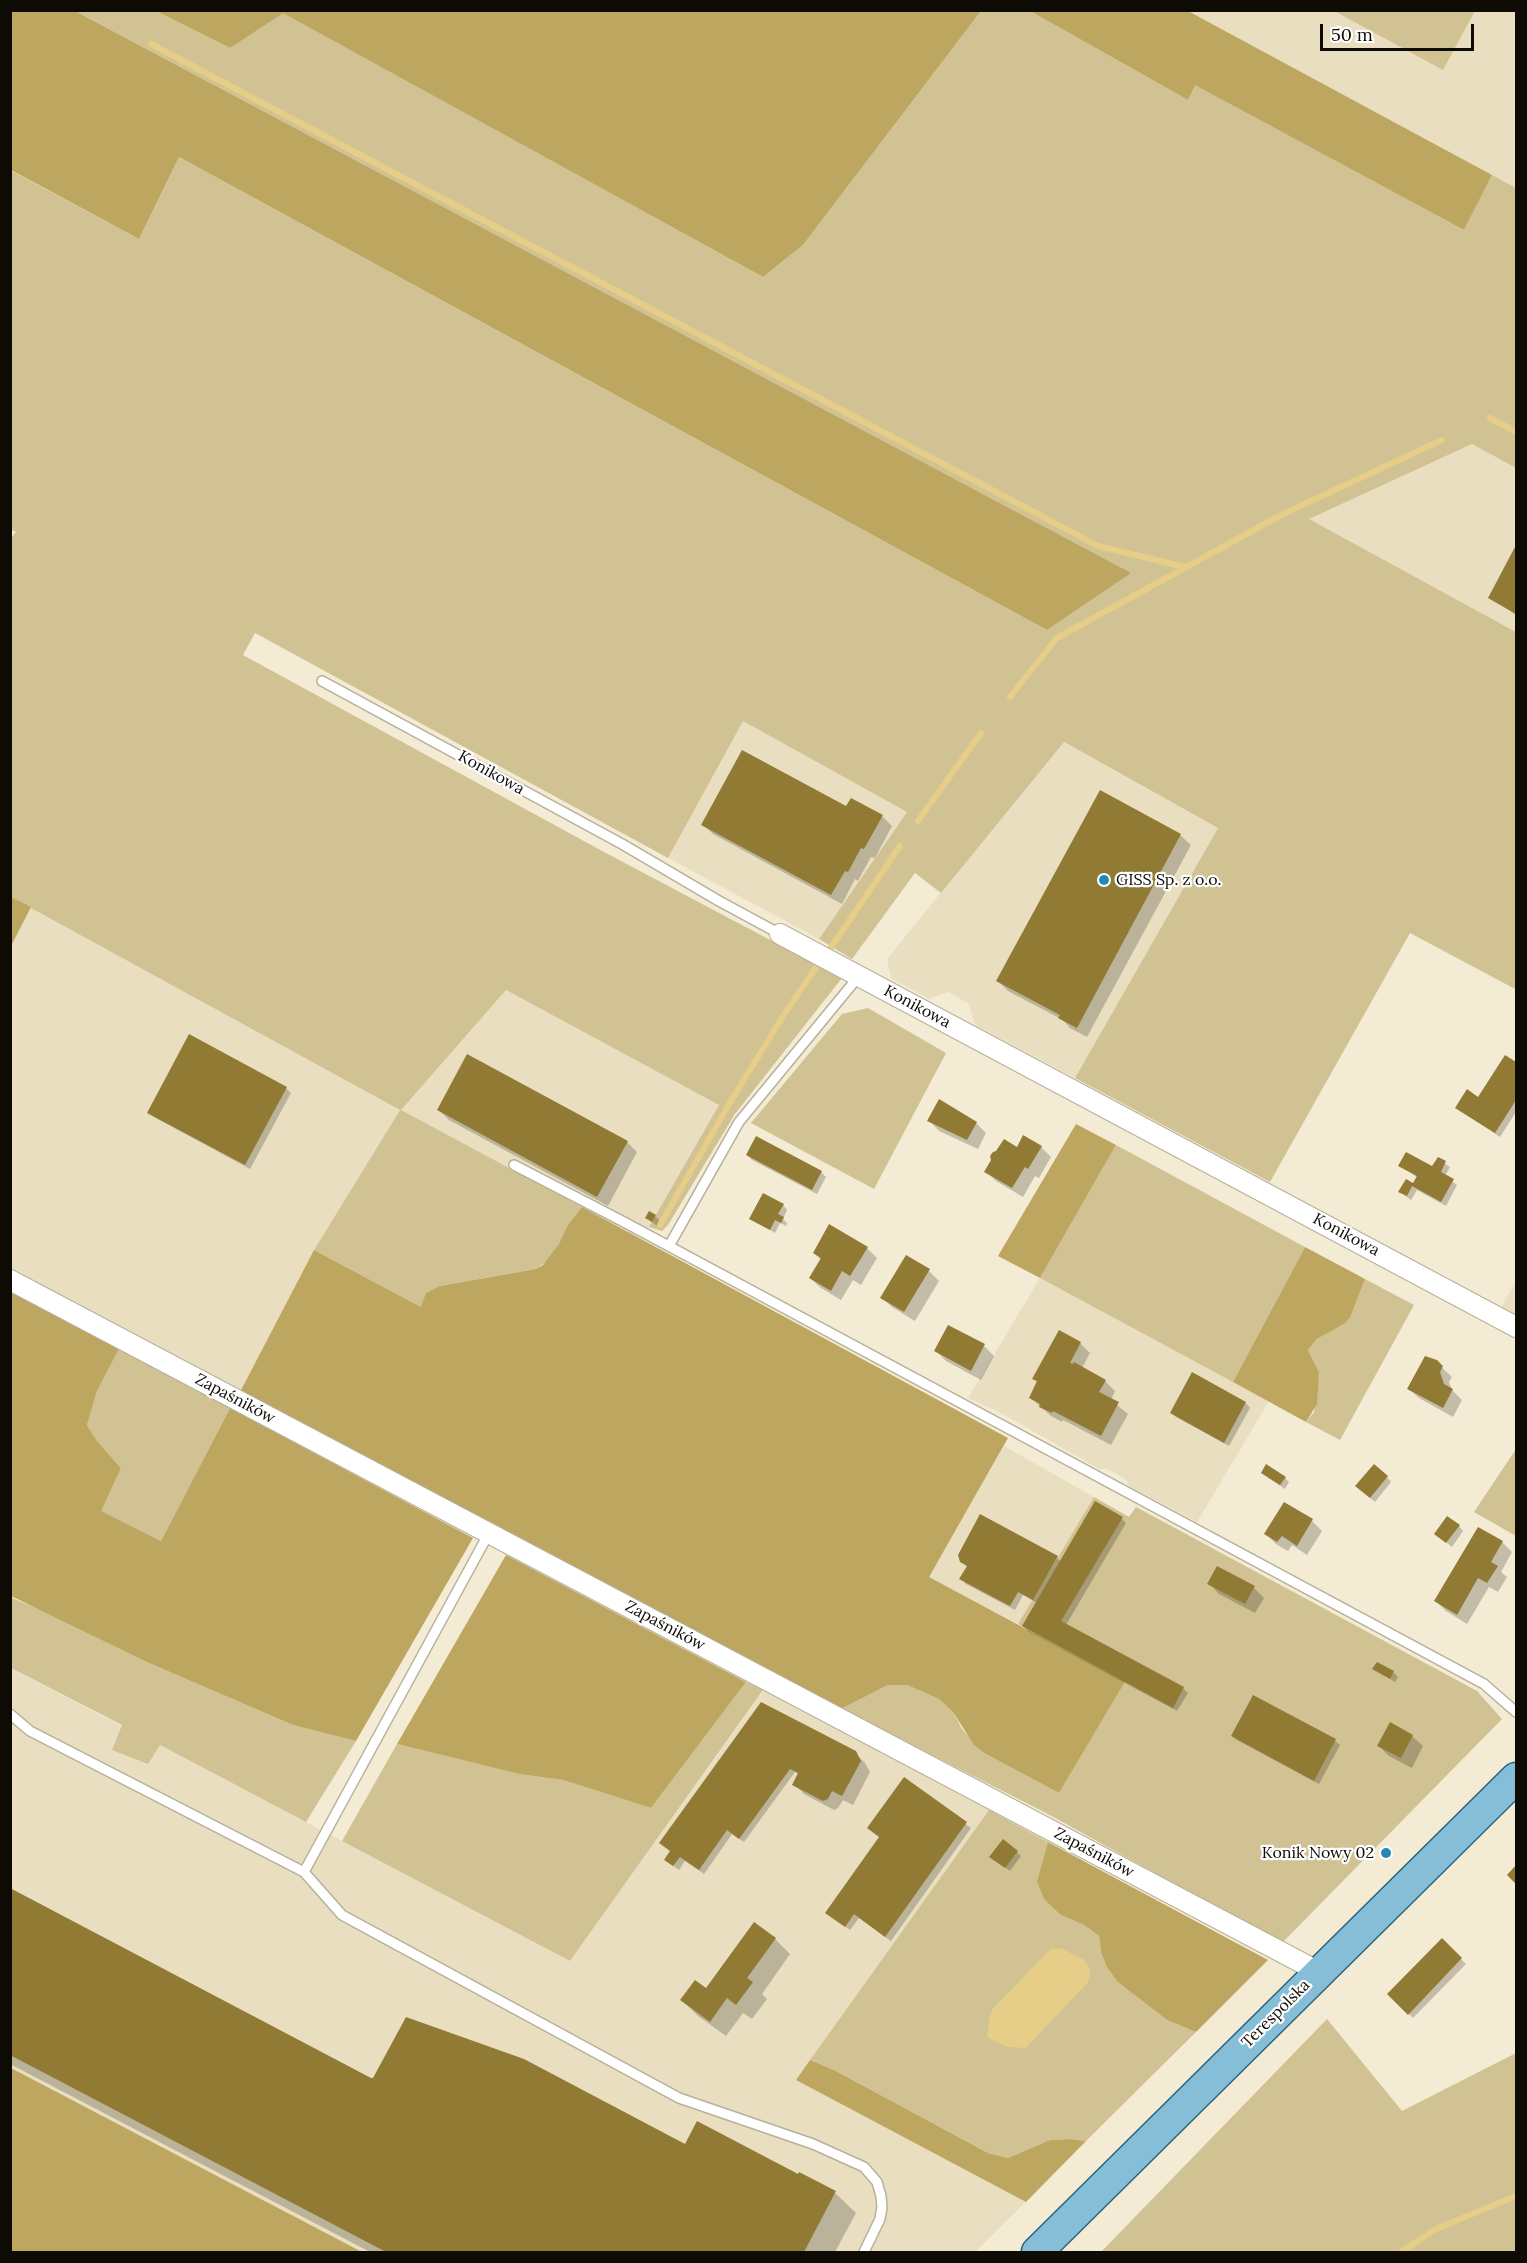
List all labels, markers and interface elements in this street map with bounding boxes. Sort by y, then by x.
scale bar [1323,12,1478,50]
text: 50 m [1331,23,1373,46]
street label: Konikowa [454,747,528,799]
place label: GISS Sp. z o.o. [1116,870,1222,890]
marker: GISS Sp. z o.o. [1097,873,1111,887]
street label: Konikowa [880,981,954,1033]
street label: Konikowa [1309,1209,1383,1261]
street label: Zapaśników [192,1370,278,1428]
street label: Zapaśników [622,1597,708,1655]
street label: Zapaśników [1051,1824,1137,1882]
place label: Konik Nowy 02 [1262,1843,1374,1863]
marker: Konik Nowy 02 [1379,1846,1393,1860]
street label: Terespolska [1238,1976,1314,2052]

